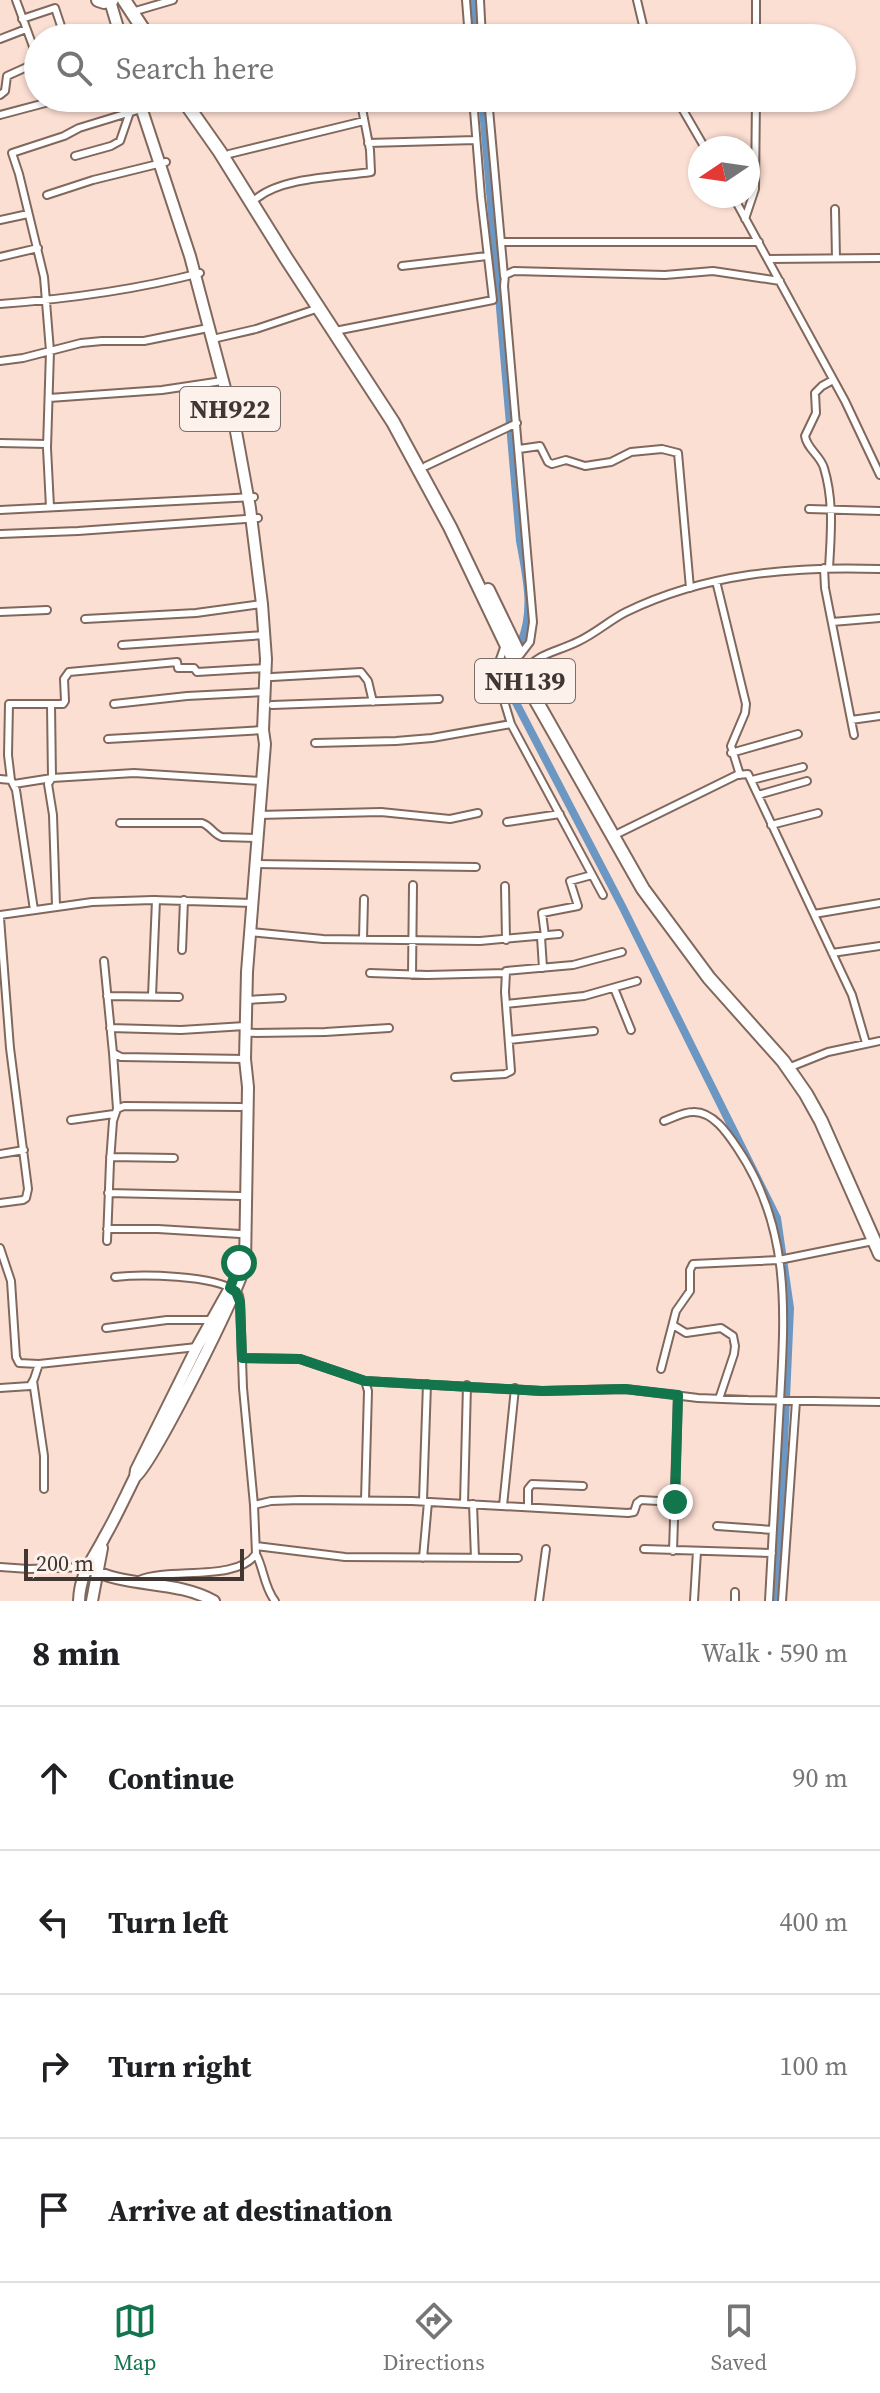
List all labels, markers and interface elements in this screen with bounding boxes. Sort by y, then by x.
search box [24,24,856,112]
icon: search [52,46,96,90]
text: Search here [116,48,274,89]
north arrow [688,136,760,208]
road number: NH922 [180,387,280,431]
road number: NH139 [475,659,575,703]
route start [221,1245,257,1281]
route end [657,1484,693,1520]
scale bar [24,1545,244,1581]
text: 200 m [36,1548,94,1578]
text: 8 min [32,1630,120,1676]
text: Walk · 590 m [701,1635,848,1671]
icon: ahead [32,1756,76,1800]
text: Continue [108,1758,234,1799]
text: 90 m [793,1760,848,1796]
icon: left [32,1900,76,1944]
text: Turn left [108,1902,228,1943]
text: 400 m [780,1904,848,1940]
icon: right [32,2044,76,2088]
text: Turn right [108,2046,251,2087]
text: 100 m [780,2048,848,2084]
icon: arrive [32,2188,76,2232]
text: Arrive at destination [108,2190,393,2231]
tab: Map [113,2299,157,2377]
tab: Directions [383,2299,485,2377]
tab: Saved [711,2299,767,2377]

